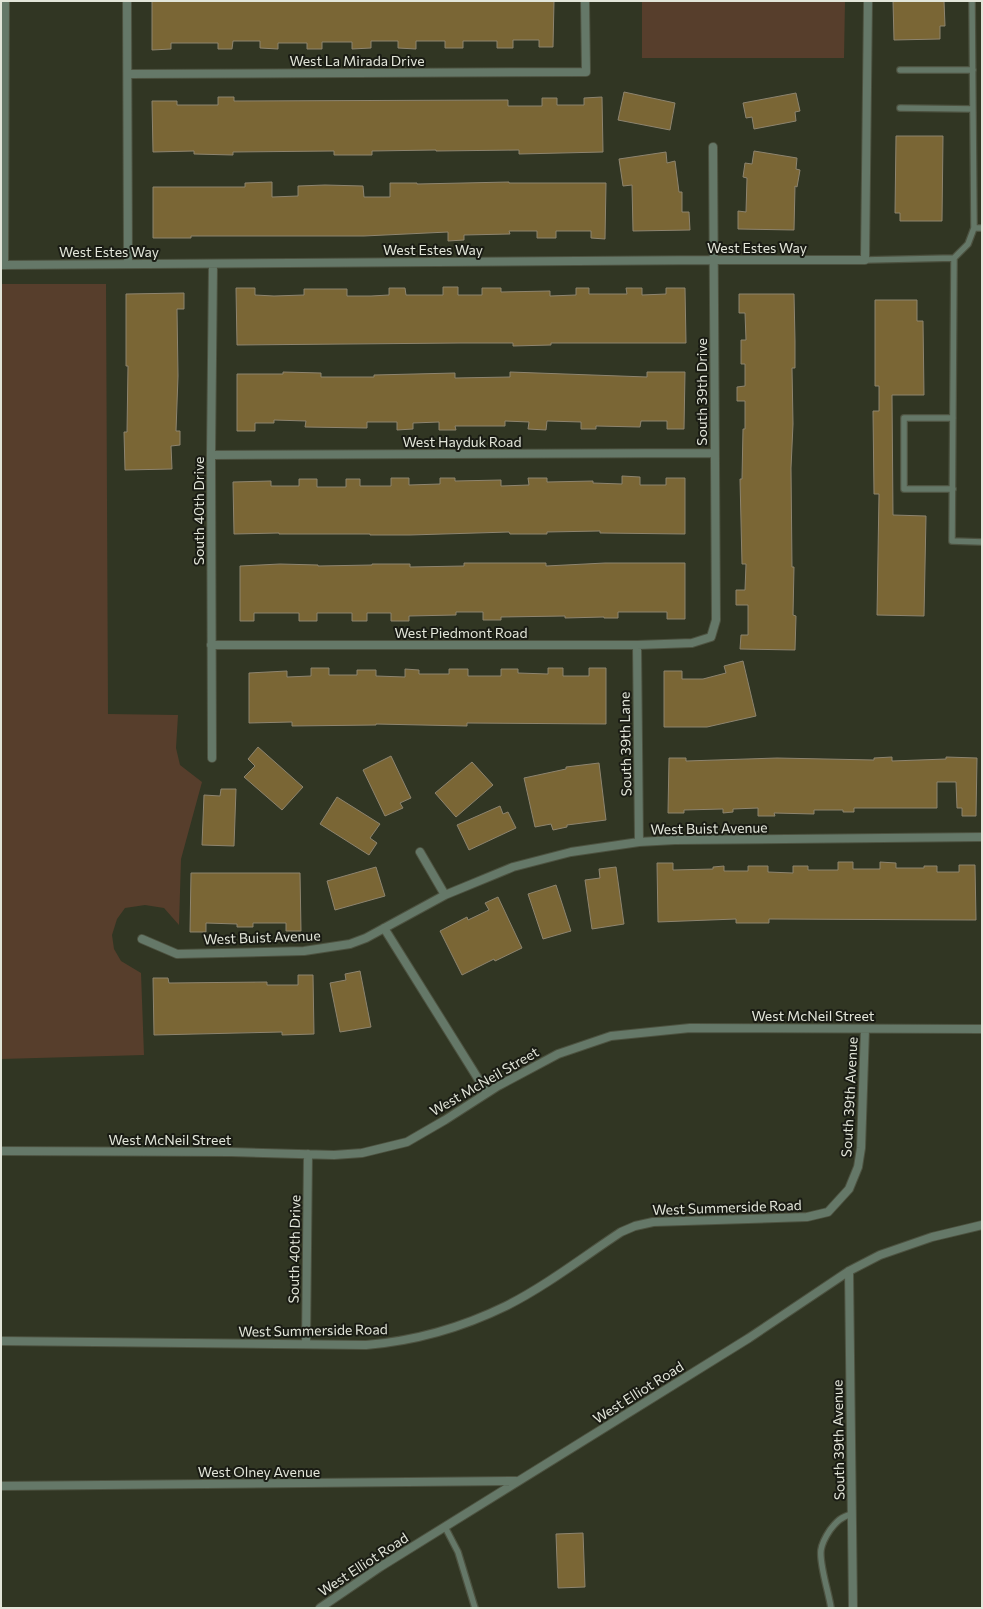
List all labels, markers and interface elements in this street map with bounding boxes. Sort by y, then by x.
street label: West La Mirada Drive [289,52,425,69]
street label: West Estes Way [707,239,807,256]
street label: West Estes Way [383,241,483,258]
street label: West Estes Way [59,243,159,260]
street label: South 39th Drive [693,338,710,446]
street label: West Hayduk Road [402,433,522,450]
street label: South 40th Drive [190,457,207,565]
street label: West Piedmont Road [394,624,528,641]
street label: South 39th Lane [616,692,634,796]
street label: West Buist Avenue [650,818,768,838]
street label: West Buist Avenue [203,926,321,948]
street label: West McNeil Street [751,1007,875,1024]
street label: South 39th Avenue [837,1036,861,1158]
street label: West McNeil Street [426,1043,542,1119]
street label: West McNeil Street [108,1131,232,1148]
street label: South 40th Drive [285,1195,303,1303]
street label: West Summerside Road [652,1196,802,1218]
street label: West Summerside Road [238,1320,388,1340]
street label: West Elliot Road [589,1357,687,1427]
street label: South 39th Avenue [828,1380,848,1500]
street label: West Olney Avenue [198,1463,320,1480]
street label: West Elliot Road [315,1529,411,1599]

